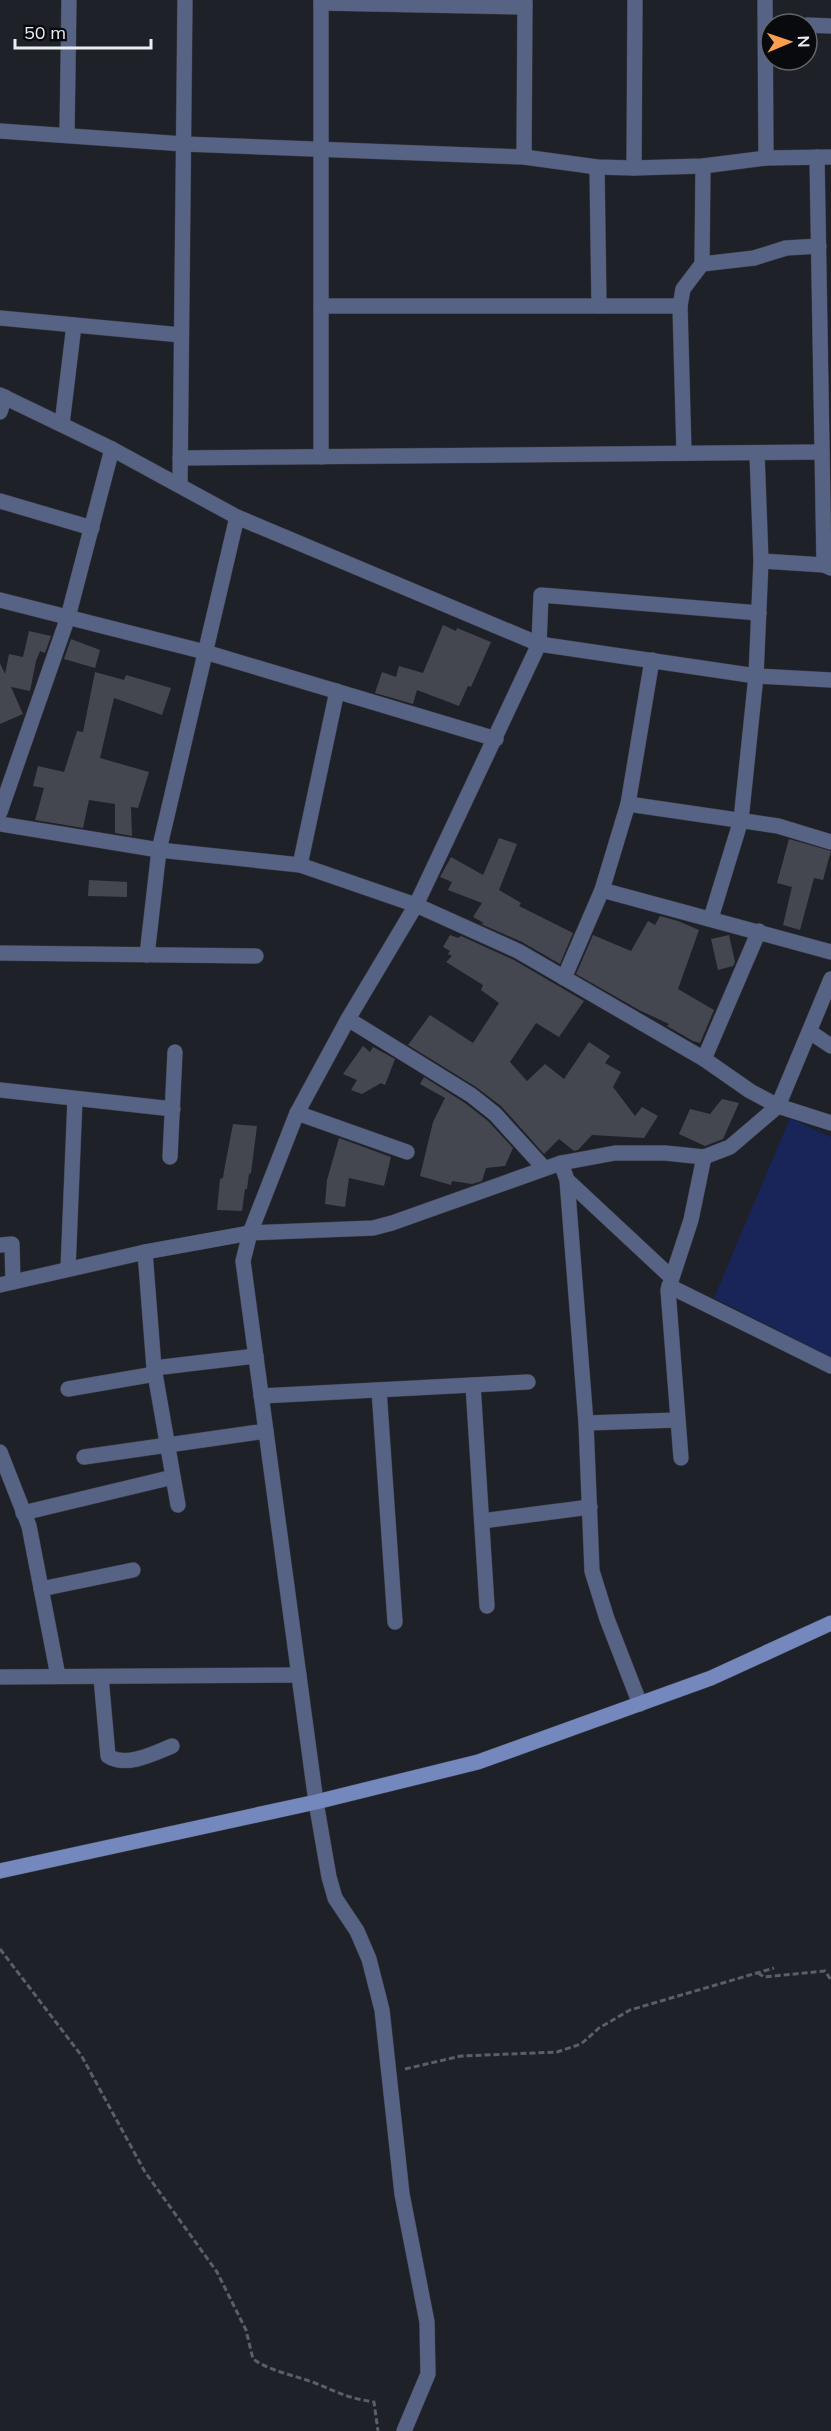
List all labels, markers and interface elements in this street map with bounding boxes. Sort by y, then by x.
scale bar [15,12,152,50]
north arrow [759,12,819,72]
text: 50 m [24,21,66,44]
text: N [794,35,814,48]

